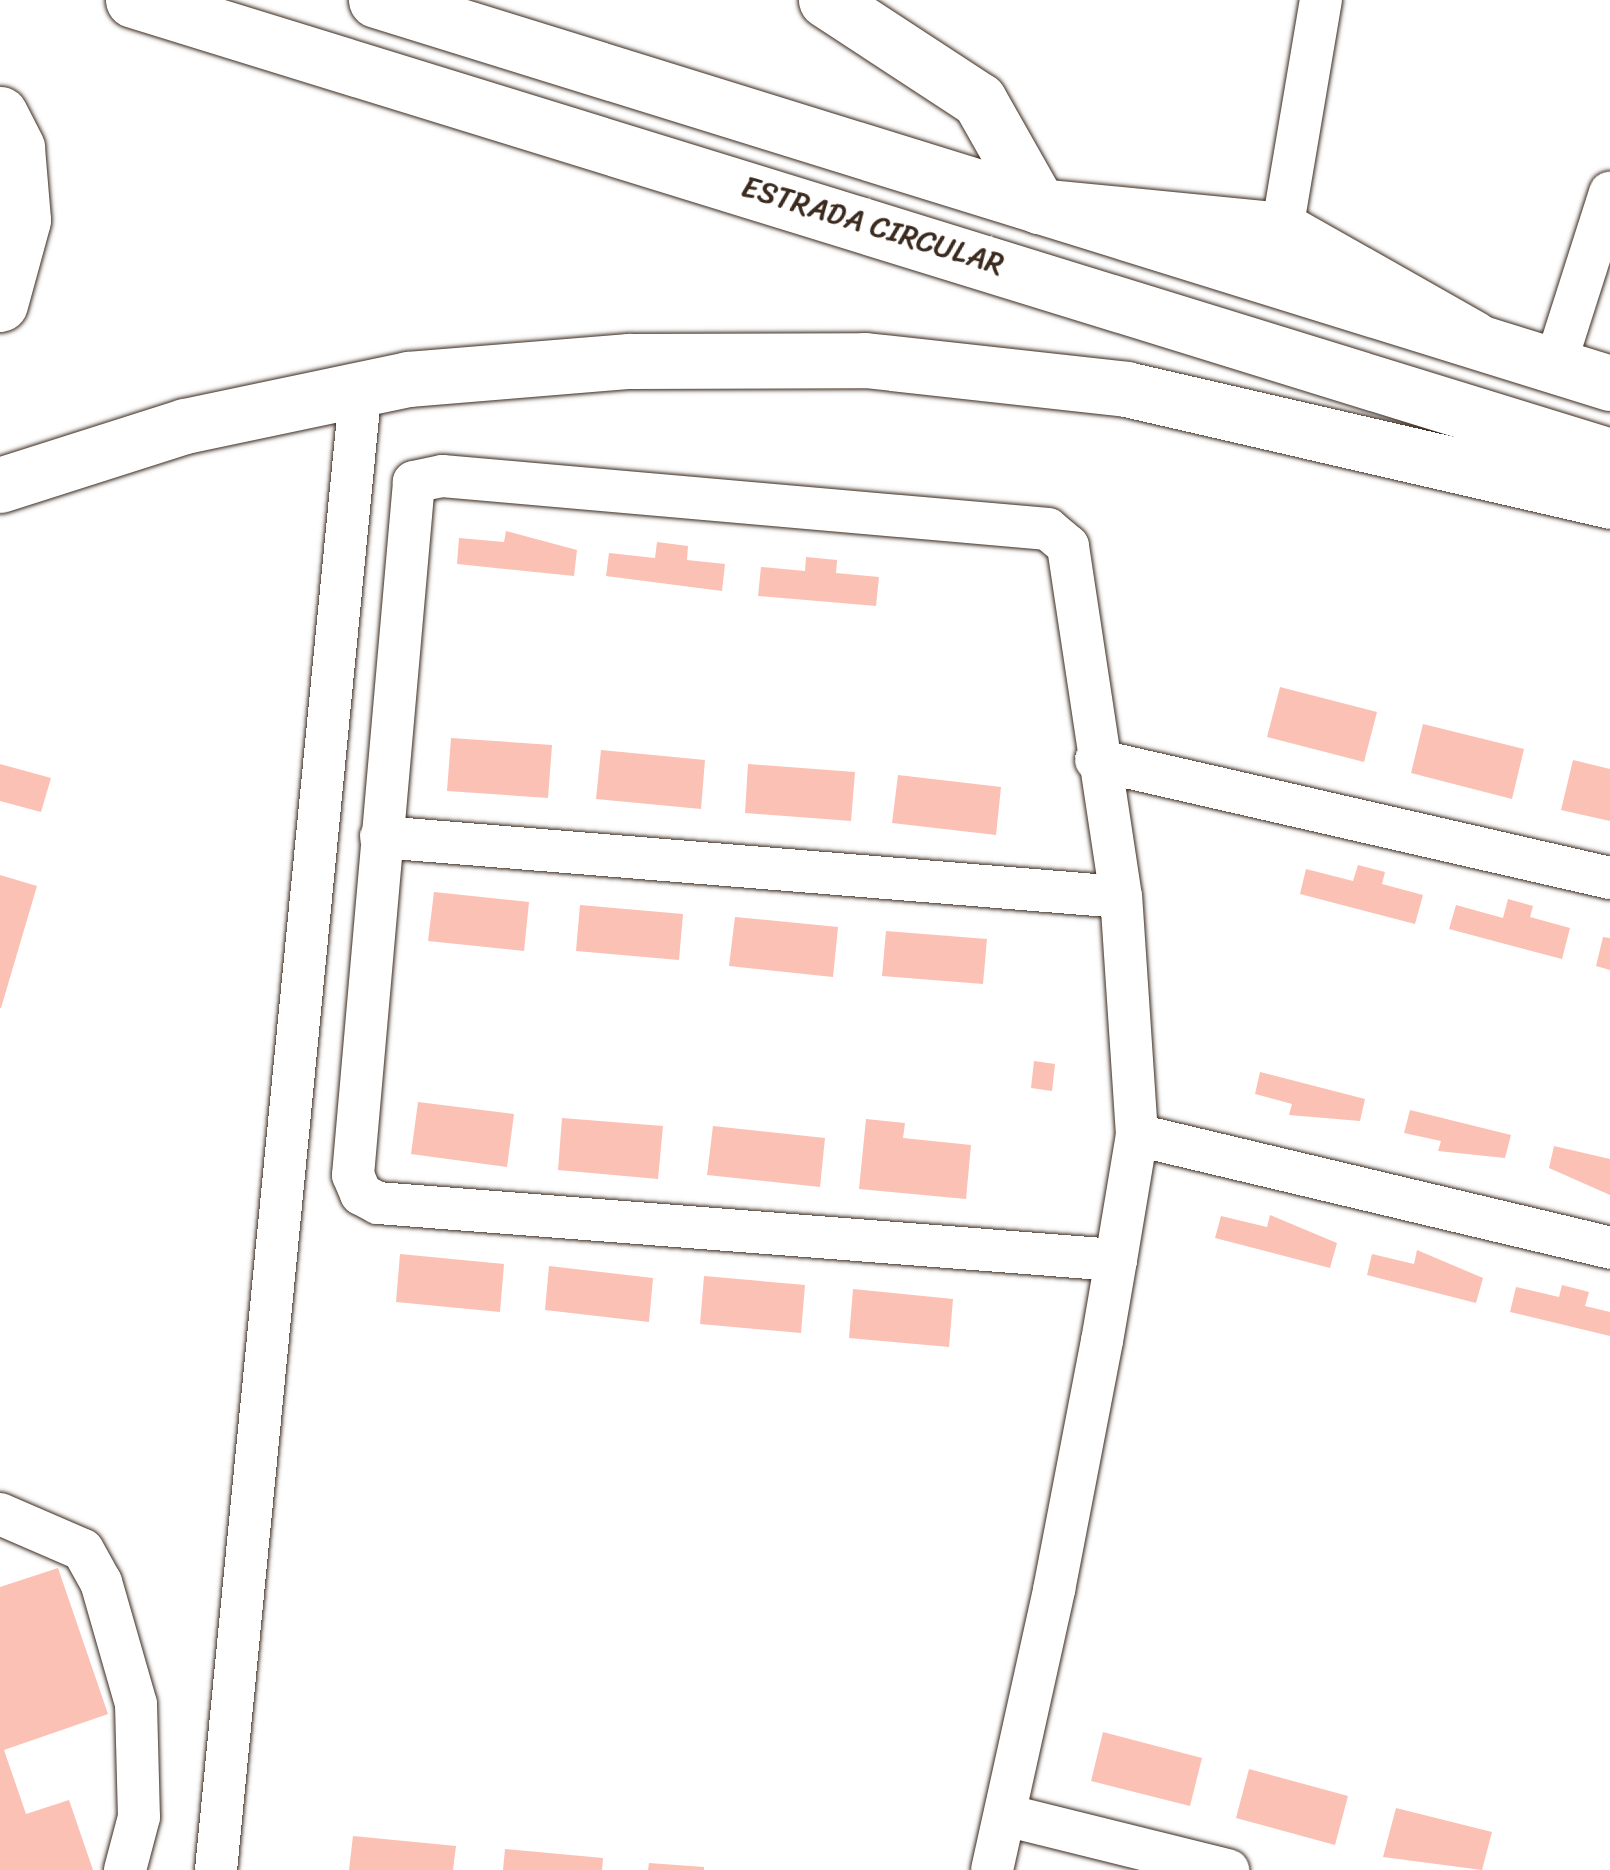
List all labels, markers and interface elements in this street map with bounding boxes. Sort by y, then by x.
street label: ESTRADA CIRCULAR [738,168,1008,282]

